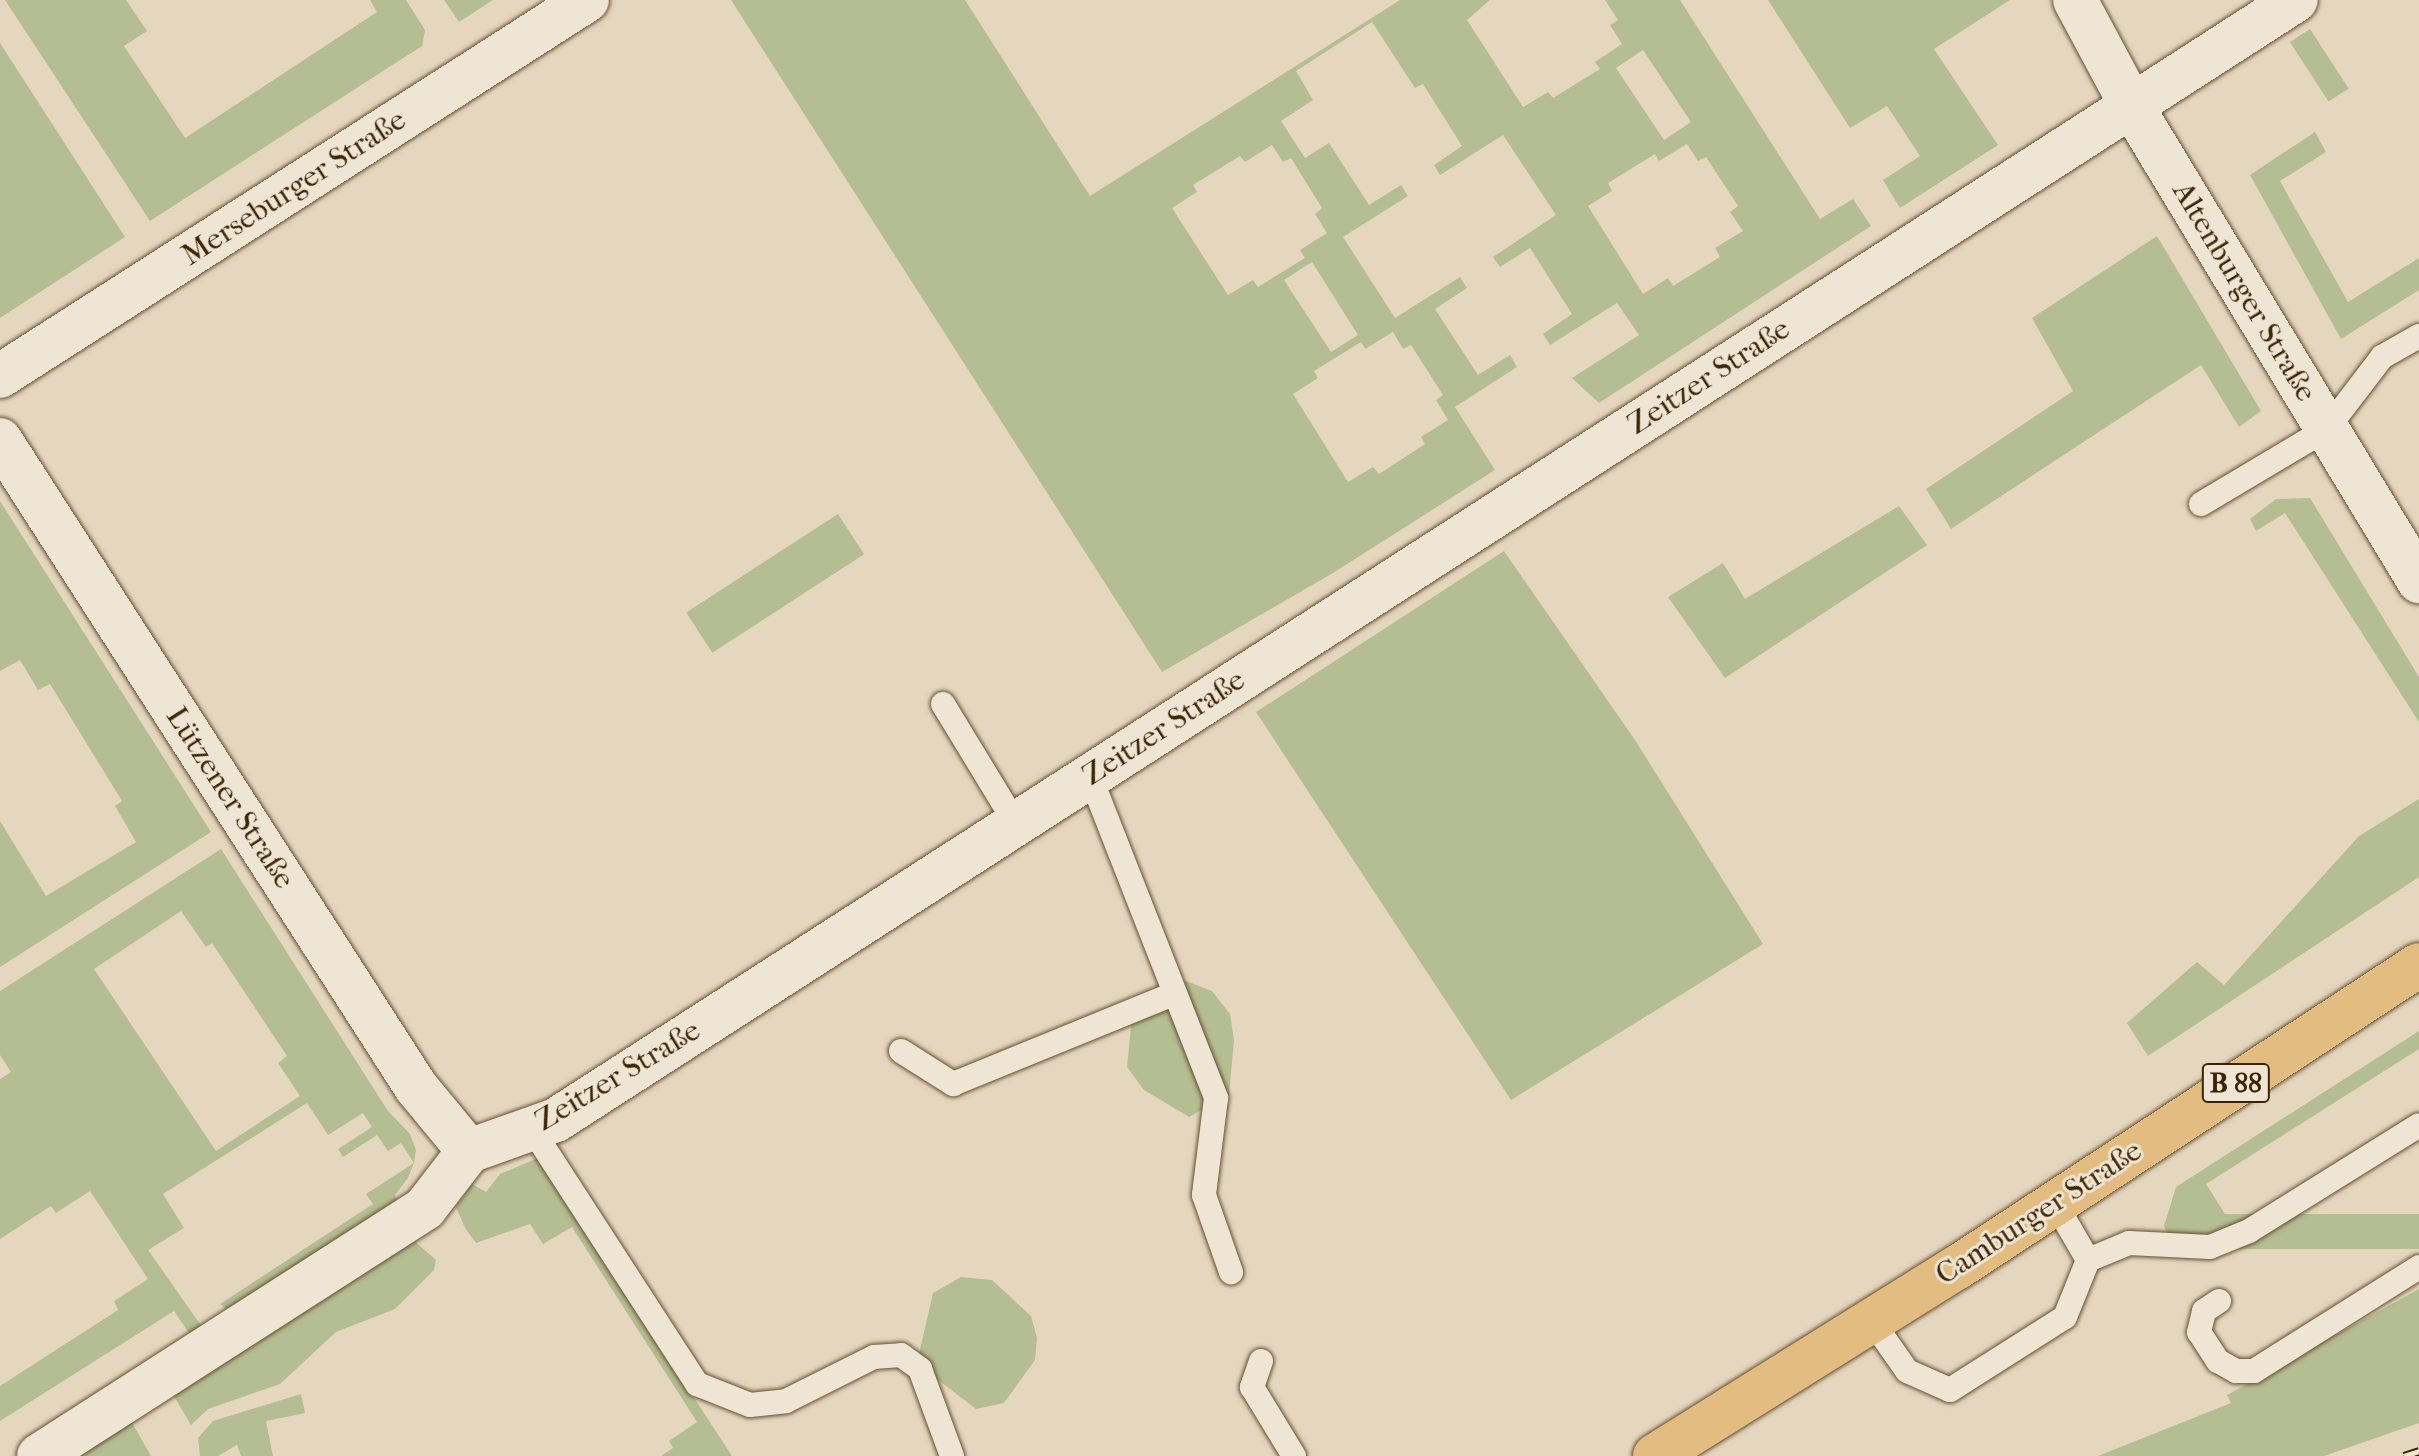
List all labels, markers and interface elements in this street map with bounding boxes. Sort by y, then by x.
street label: Merseburger Straße [175,102,413,274]
street label: Altenburger Straße [2164,176,2324,408]
street label: Zeitzer Straße [1621,311,1797,443]
street label: Zeitzer Straße [1076,662,1252,794]
street label: Lützener Straße [158,700,302,896]
street label: Zeitzer Straße [529,1013,707,1139]
road number: B 88 [2200,1059,2272,1107]
street label: Camburger Straße [1929,1133,2149,1293]

